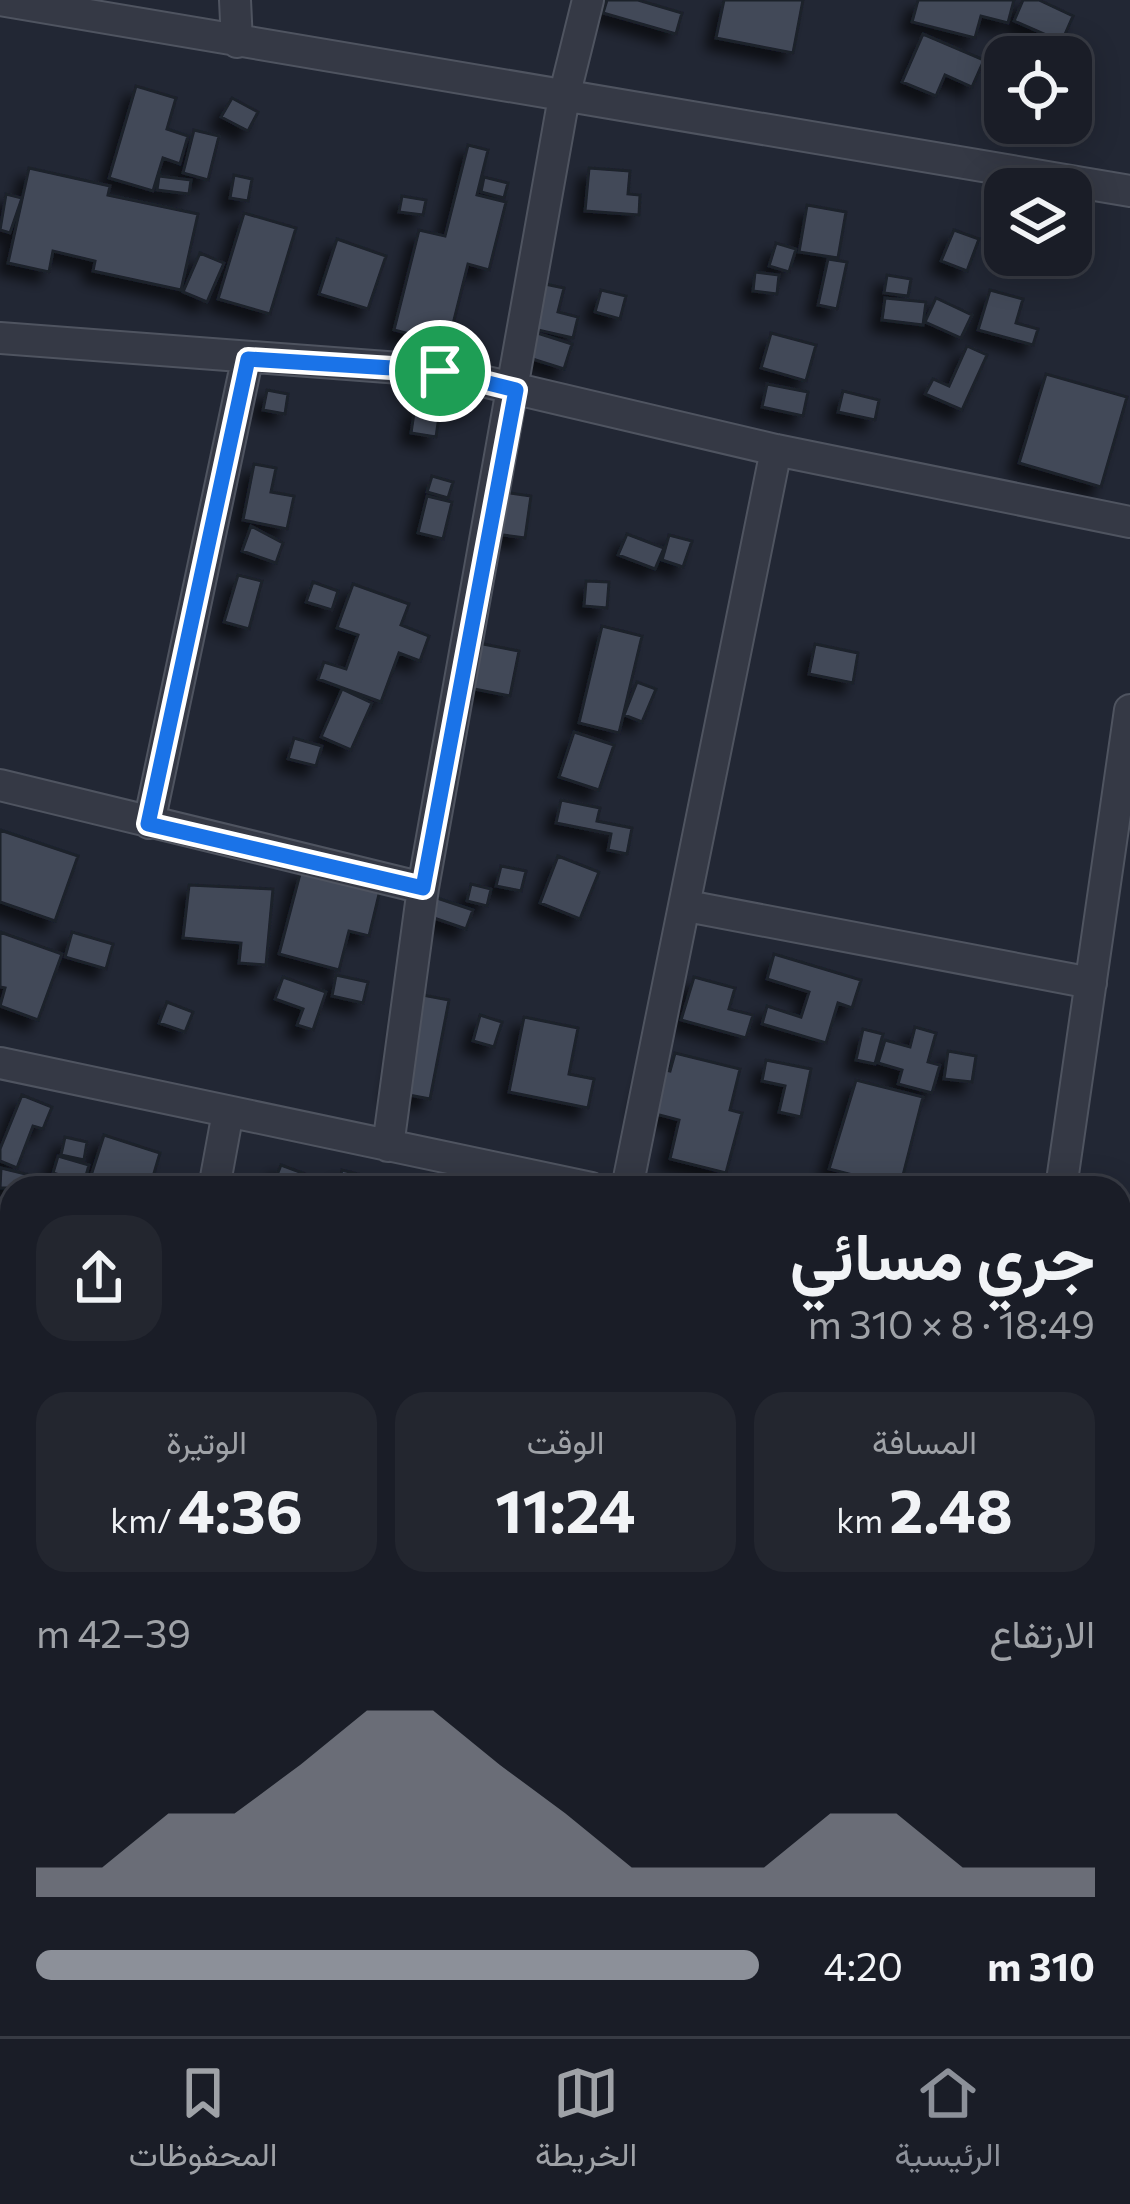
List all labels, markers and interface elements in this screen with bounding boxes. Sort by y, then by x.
map controls [984,36,1092,276]
button: locate [984,36,1092,144]
button: layers [984,168,1092,276]
pin [389,320,491,422]
icon: arrive [407,338,473,404]
text: جري مسائي [790,1213,1095,1294]
button: share [36,1215,162,1341]
text: 18:49 · 8 × 310 m [808,1299,1095,1347]
text: الوتيرة [166,1420,247,1461]
text: الوقت [527,1420,604,1461]
text: المسافة [872,1420,977,1461]
text: 4:36 [178,1472,303,1545]
text: 11:24 [495,1472,636,1545]
text: 2.48 [889,1472,1013,1545]
text: /km [110,1499,178,1540]
text: km [836,1499,889,1540]
text: 39–42 m [36,1608,191,1656]
text: الارتفاع [989,1608,1095,1656]
text: 4:20 [823,1941,903,1989]
text: 310 m [987,1941,1095,1989]
tab: المحفوظات [129,2060,277,2184]
tab: الخريطة [535,2060,637,2184]
tab: الرئيسية [895,2060,1001,2184]

